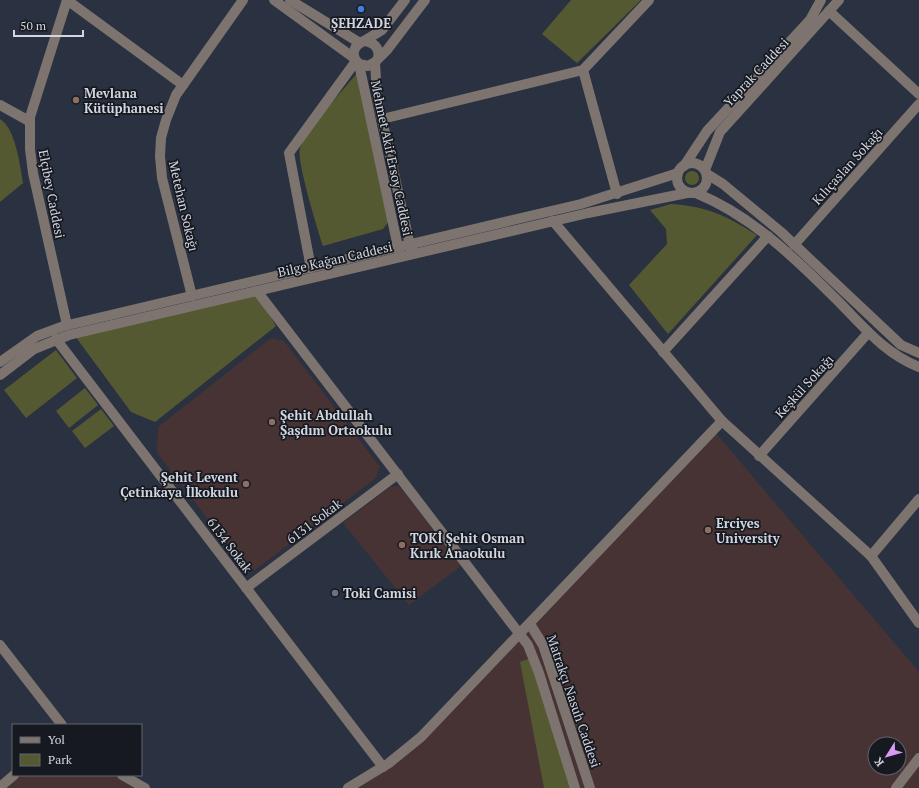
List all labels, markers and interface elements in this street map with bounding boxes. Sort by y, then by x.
marker: ŞEHZADE [356,4,366,14]
scale bar [14,12,83,38]
place label: ŞEHZADE [331,14,391,32]
text: 50 m [20,18,47,33]
street label: Yaprak Caddesi [719,34,793,110]
street label: Mehmet Akif Ersoy Caddesi [367,79,417,237]
place label: Mevlana Kütüphanesi [84,84,164,117]
marker: Mevlana Kütüphanesi [71,95,81,105]
street label: Kılıçaslan Sokağı [808,124,887,208]
street label: Elçibey Caddesi [35,148,69,240]
street label: Metehan Sokağı [165,159,203,253]
street label: Bilge Kağan Caddesi [276,237,394,281]
street label: Keşkül Sokağı [771,350,837,422]
place label: Şehit Abdullah Şaşdım Ortaokulu [280,406,392,439]
marker: Şehit Abdullah Şaşdım Ortaokulu [267,417,277,427]
place label: Şehit Levent Çetinkaya İlkokulu [120,468,239,501]
marker: Şehit Levent Çetinkaya İlkokulu [241,479,251,489]
street label: 6131 Sokak [283,494,346,548]
street label: 6134 Sokak [203,514,257,577]
place label: Erciyes University [716,514,781,547]
marker: Erciyes University [703,525,713,535]
place label: TOKİ Şehit Osman Kırık Anaokulu [410,529,525,562]
marker: TOKİ Şehit Osman Kırık Anaokulu [397,540,407,550]
place label: Toki Camisi [343,584,416,602]
marker: Toki Camisi [330,588,340,598]
street label: Matrakçı Nasuh Caddesi [543,632,605,770]
legend [12,724,142,776]
text: Yol [48,732,65,747]
north arrow [867,736,907,776]
text: Park [48,752,73,767]
text: K [871,755,887,769]

